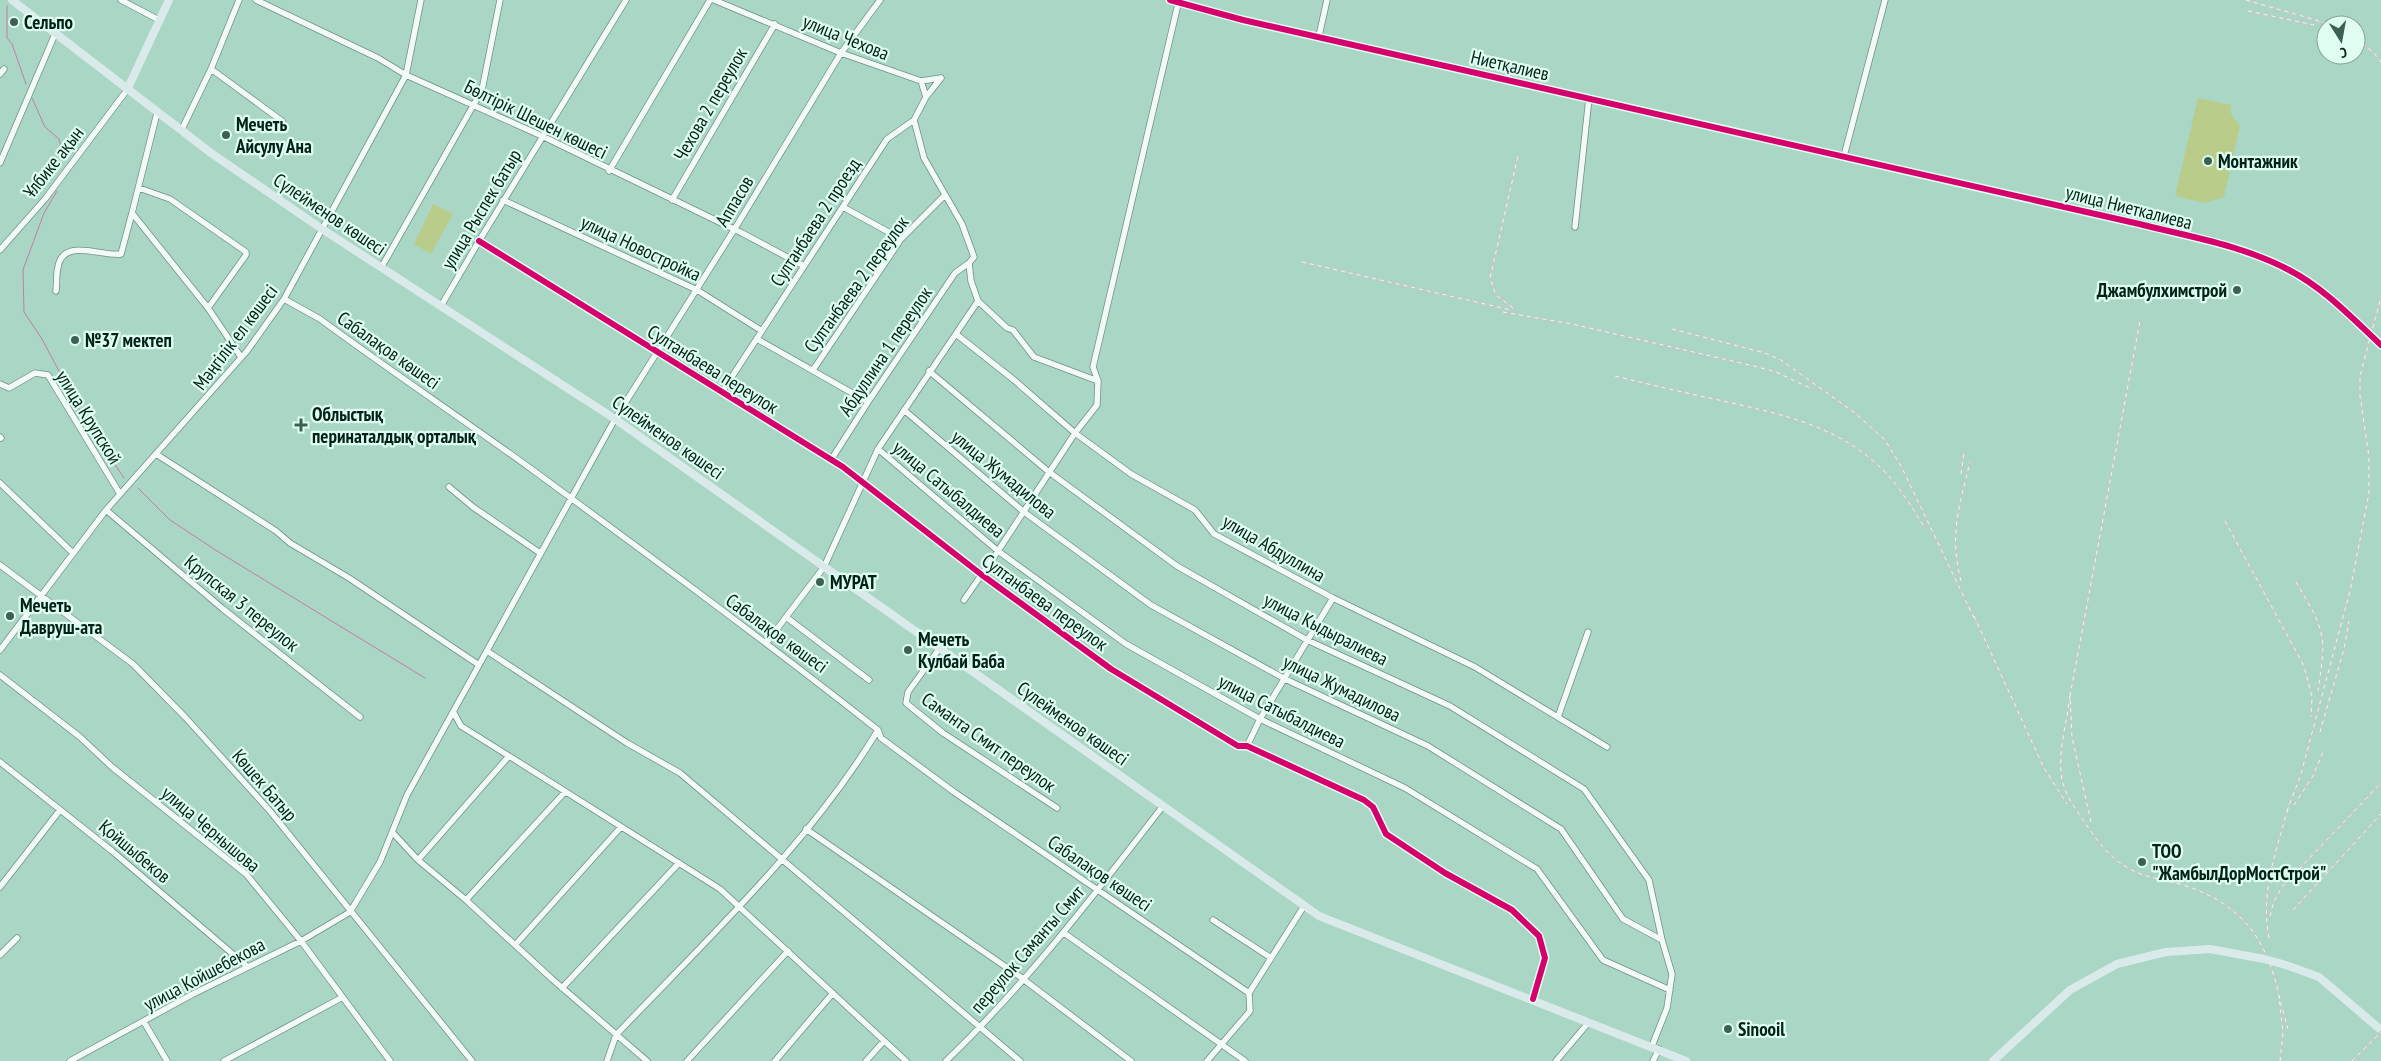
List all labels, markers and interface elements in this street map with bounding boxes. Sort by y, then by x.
street label: улица Чехова [799,9,893,65]
place label: Сельпо [24,10,73,34]
north arrow [2316,15,2366,65]
marker: Сельпо [8,16,20,28]
street label: Чехова 2 переулок [668,43,752,165]
text: С [2338,43,2348,62]
street label: Ниетқалиев [1469,44,1551,86]
street label: Бөлтірік Шешен көшесі [461,74,611,164]
place label: Мечеть Айсулу Ана [235,112,312,158]
street label: Ұлбике ақын [18,121,88,203]
marker: Мечеть Айсулу Ана [220,129,232,141]
street label: улица Рыспек батыр [436,145,526,273]
place label: Монтажник [2218,149,2298,173]
street label: Султанбаева 2 проезд [765,153,866,291]
marker: Монтажник [2202,155,2214,167]
street label: Сүлейменов көшесі [269,167,391,261]
street label: Аппасов [709,171,759,231]
street label: улица Ниеткалиева [2063,180,2195,234]
street label: улица Новостройка [577,210,705,286]
street label: Султанбаева 2 переулок [798,211,914,357]
place label: Джамбулхимстрой [2097,278,2227,302]
street label: Мәңгілік ел көшесі [188,280,282,394]
street label: Абдуллина 1 переулок [833,281,937,420]
marker: Джамбулхимстрой [2231,284,2243,296]
street label: Сабалақов көшесі [333,306,445,394]
street label: Султанбаева переулок [643,319,784,419]
place label: №37 мектеп [85,328,172,352]
marker: №37 мектеп [69,334,81,346]
street label: улица Крупской [51,366,127,468]
street label: Сүлейменов көшесі [608,390,728,484]
place label: Облыстық перинаталдық орталық [312,402,477,448]
marker: Облыстық перинаталдық орталық [294,418,308,432]
street label: улица Жумадилова [947,424,1061,524]
street label: улица Сатыбалдиева [888,435,1010,543]
street label: улица Абдуллина [1218,509,1330,587]
street label: Султанбаева переулок [977,548,1113,656]
street label: Крупская 3 переулок [180,549,305,657]
place label: МУРАТ [830,570,877,594]
marker: МУРАТ [814,576,826,588]
street label: улица Кыдыралиева [1260,587,1392,671]
street label: Сабалақов көшесі [721,588,833,678]
place label: Мечеть Давруш-ата [20,593,103,639]
marker: Мечеть Давруш-ата [4,610,16,622]
place label: Мечеть Кулбай Баба [918,627,1005,673]
marker: Мечеть Кулбай Баба [902,644,914,656]
street label: улица Жумадилова [1279,649,1405,727]
street label: улица Сатыбалдиева [1215,669,1349,753]
street label: Сүлейменов көшесі [1013,676,1133,770]
street label: Саманта Смит переулок [917,687,1061,798]
street label: Көшек Батыр [227,744,303,826]
street label: улица Чернышова [157,781,265,877]
street label: Қойшыбеков [94,814,176,888]
street label: Сабалақов көшесі [1043,829,1157,917]
place label: ТОО "ЖамбылДорМостСтрой" [2152,839,2326,885]
marker: ТОО "ЖамбылДорМостСтрой" [2136,856,2148,868]
street label: переулок Саманты Смит [965,879,1090,1018]
street label: улица Койшебекова [139,932,269,1016]
place label: Sinooil [1738,1017,1785,1041]
marker: Sinooil [1722,1023,1734,1035]

